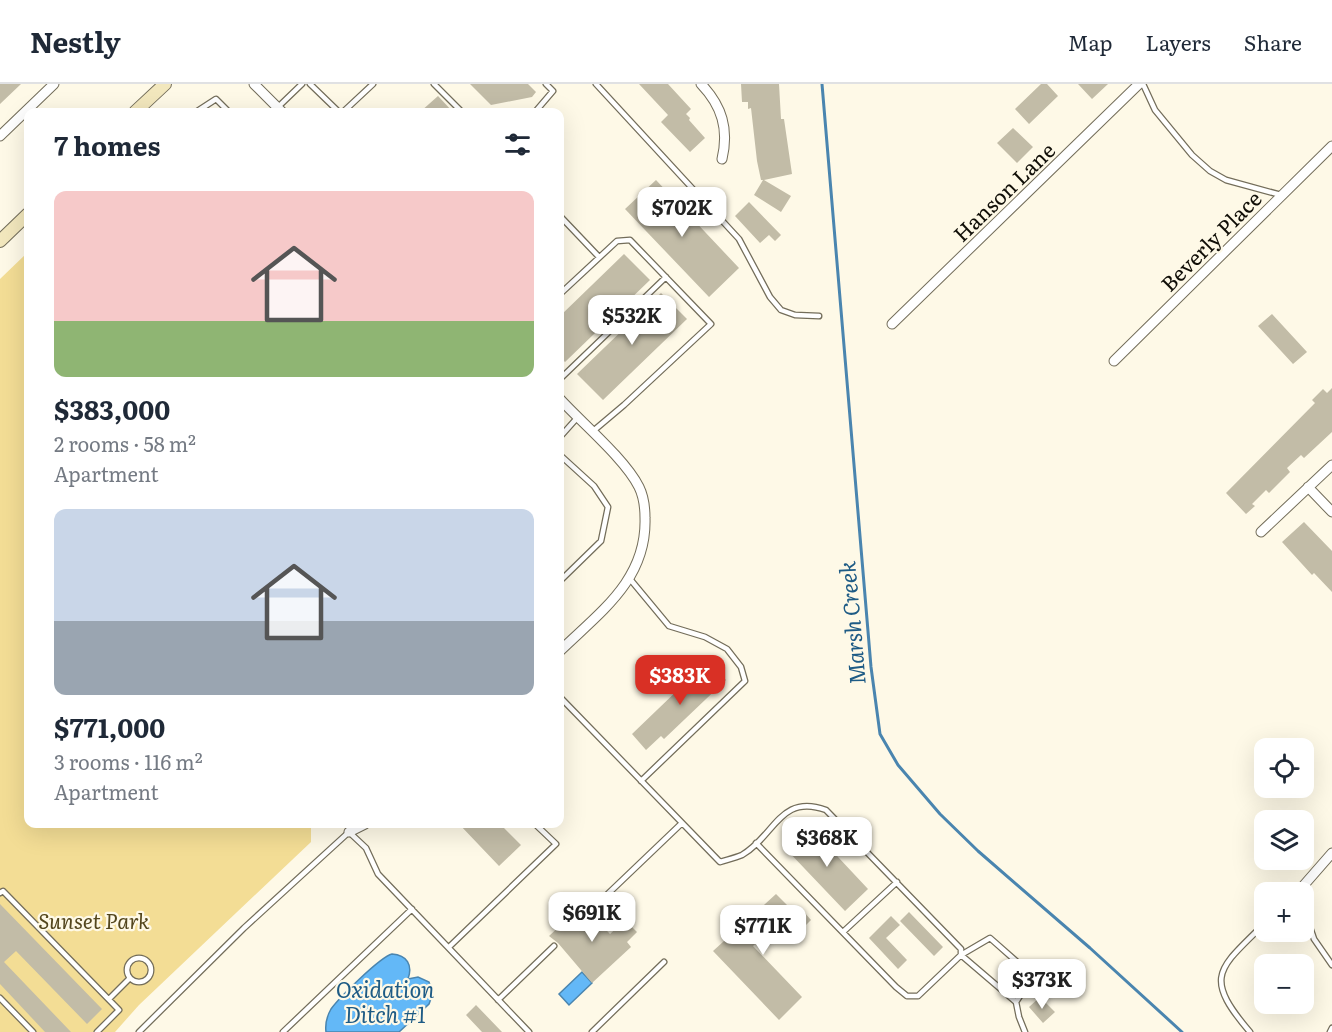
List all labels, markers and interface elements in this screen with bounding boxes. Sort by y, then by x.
text: Nestly [30,20,121,62]
text: Map [1068,26,1113,57]
text: Layers [1146,26,1211,57]
text: Share [1244,26,1302,57]
text: 7 homes [54,125,160,164]
icon: filters [501,128,534,161]
street label: Hanson Lane [945,134,1061,248]
street label: Beverly Place [1153,183,1267,297]
pin: $702K [640,187,724,238]
text: $702K [651,191,713,221]
icon: home [240,230,348,338]
pin: $532K [590,295,674,346]
text: $532K [602,299,662,329]
text: $383,000 [54,389,170,428]
text: 2 rooms · 58 m² [54,428,196,458]
text: Apartment [54,458,159,488]
icon: home [240,548,348,656]
water label: Marsh Creek [829,560,873,686]
pin: $383K [638,655,722,706]
text: $383K [649,659,711,689]
text: $771,000 [54,707,165,746]
map controls [1254,738,1314,1014]
button: locate [1254,738,1314,798]
text: 3 rooms · 116 m² [54,746,203,776]
text: Apartment [54,776,159,806]
button: layers [1254,810,1314,870]
pin: $368K [785,817,869,868]
text: $368K [796,821,858,851]
button: + [1254,882,1314,942]
pin: $691K [550,892,634,943]
text: $691K [562,896,622,926]
park label: Sunset Park [38,904,150,935]
pin: $771K [721,905,805,956]
text: $771K [734,909,792,939]
button: − [1254,954,1314,1014]
pin: $373K [1000,959,1084,1010]
text: $373K [1012,963,1072,993]
water label: Oxidation Ditch #1 [336,972,434,1030]

